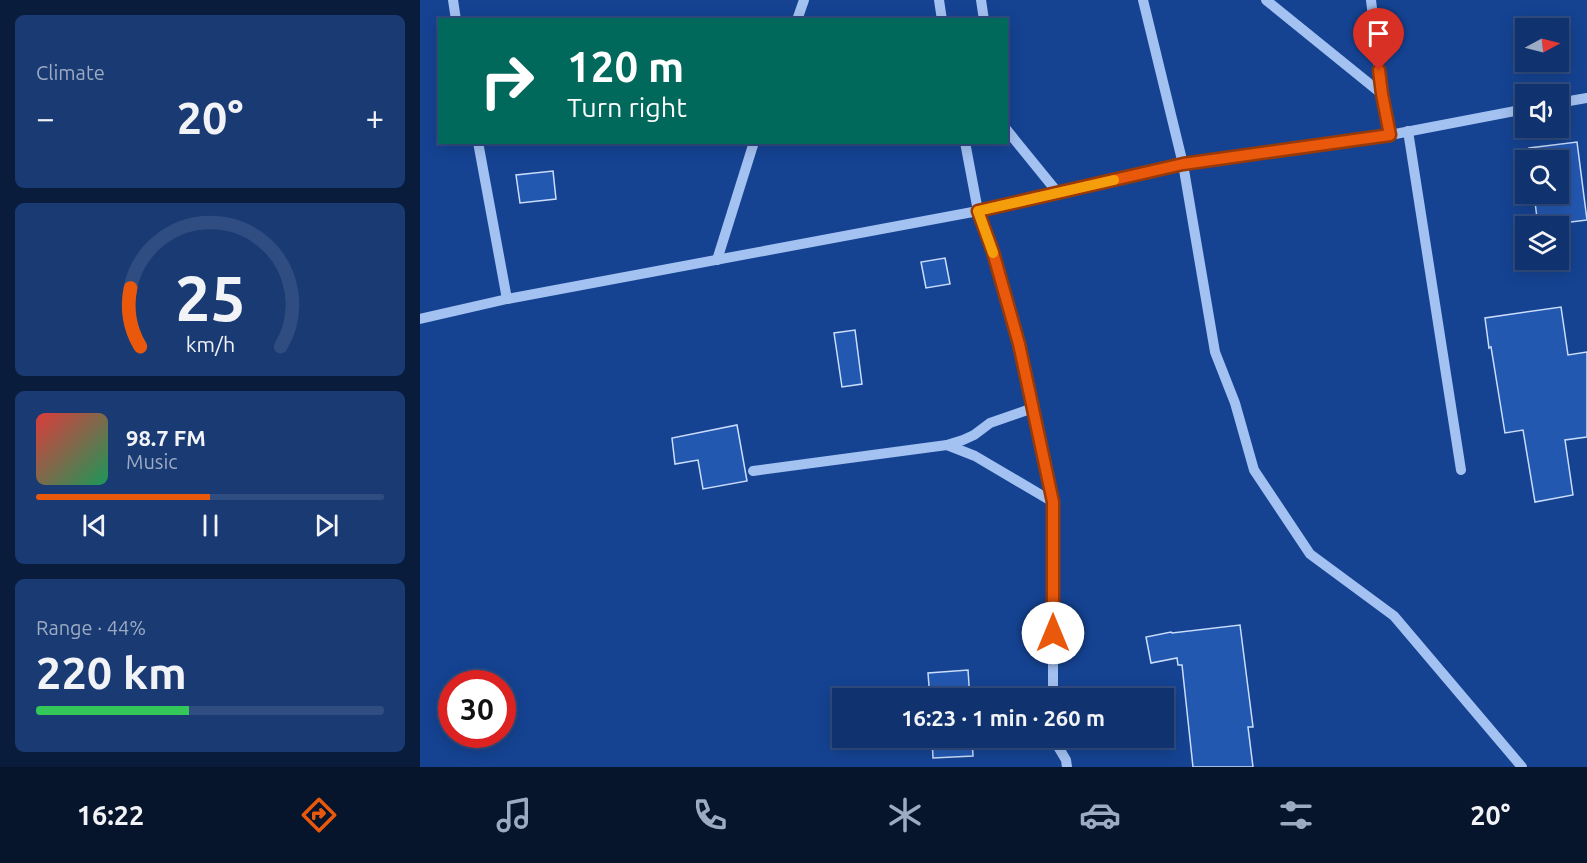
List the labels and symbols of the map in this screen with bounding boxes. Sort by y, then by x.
pin [1353,8,1404,70]
north arrow [1515,18,1569,72]
position arrow [1021,601,1085,665]
speed limit sign: 30 [438,670,516,748]

